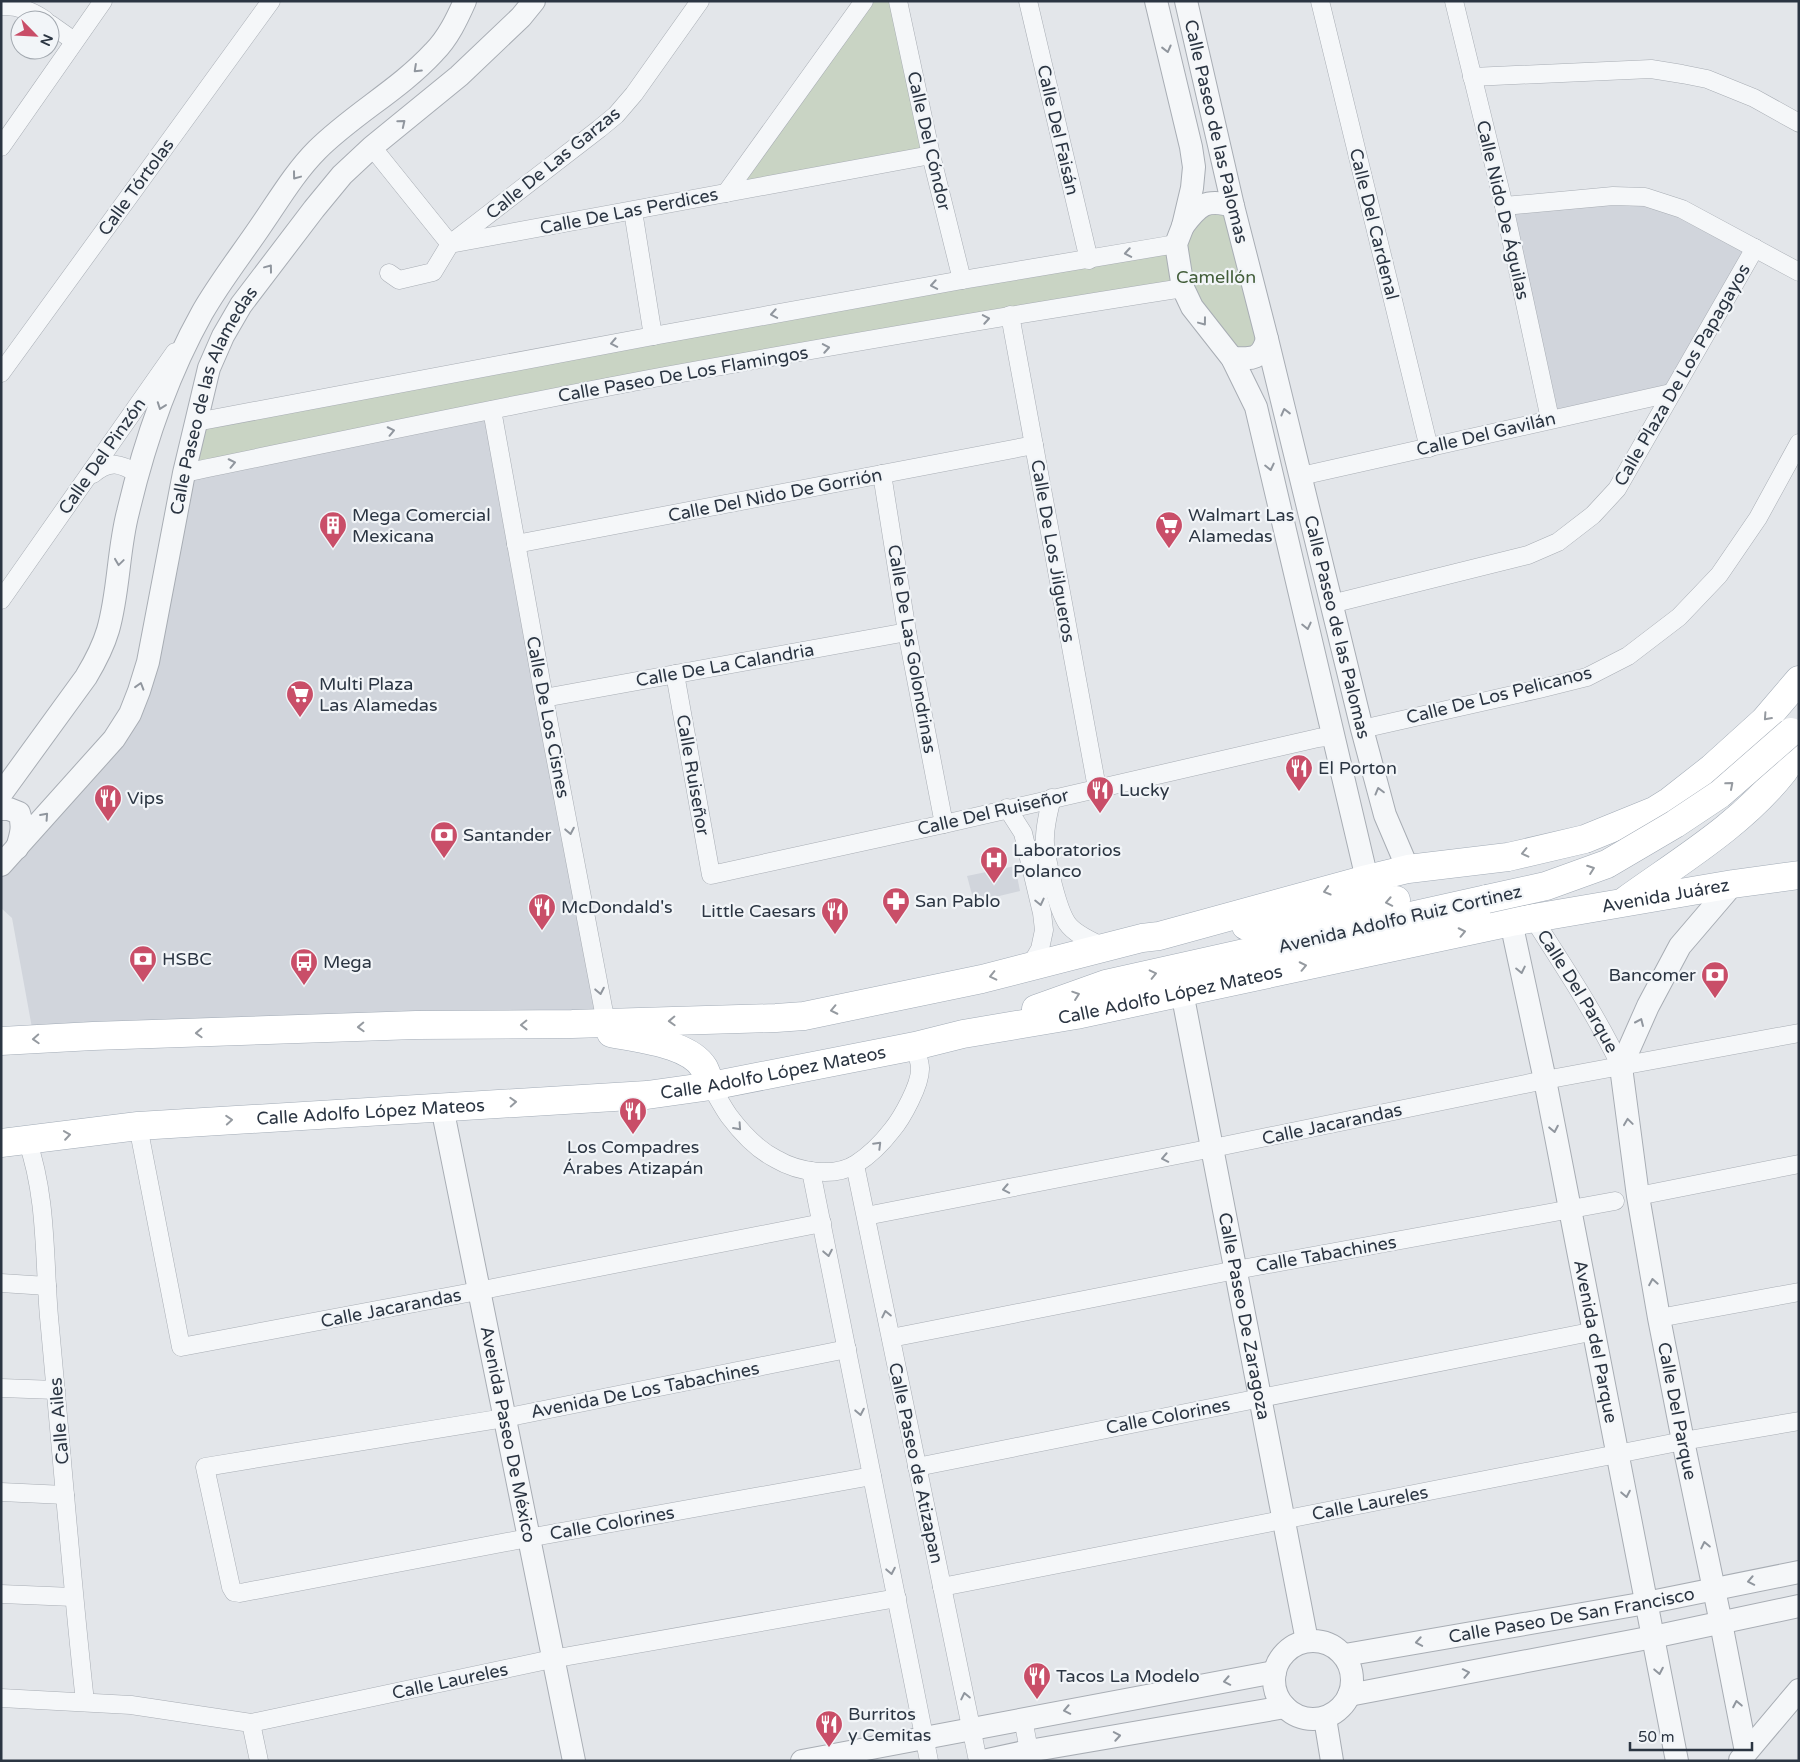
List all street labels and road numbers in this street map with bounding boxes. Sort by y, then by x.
street label: Calle Paseo de las Palomas [1180,17,1253,246]
street label: Calle Del Faisán [1032,63,1084,197]
street label: Calle Del Cóndor [902,69,956,213]
street label: Calle De Las Garzas [481,102,625,224]
street label: Calle Nido De Águilas [1472,118,1534,302]
street label: Calle Tórtolas [93,134,179,240]
street label: Calle Del Cardenal [1345,146,1403,302]
street label: Calle De Las Perdices [538,183,720,239]
street label: Calle Plaza De Los Papagayos [1609,260,1755,490]
street label: Calle Paseo de las Alamedas [165,282,262,517]
street label: Calle Paseo De Los Flamingos [556,341,810,407]
street label: Calle Del Pinzón [54,393,150,519]
street label: Calle Del Gavilán [1414,407,1558,461]
street label: Calle De Los Jilgueros [1026,458,1080,644]
street label: Calle Del Nido De Gorrión [666,463,884,527]
street label: Calle Paseo de las Palomas [1299,513,1375,741]
street label: Calle De Las Golondrinas [883,543,941,755]
street label: Calle De Los Cisnes [522,634,574,800]
street label: Calle De La Calandria [634,638,816,692]
street label: Calle De Los Pelicanos [1404,661,1594,729]
street label: Calle Ruiseñor [672,713,714,837]
street label: Calle Del Ruiseñor [915,784,1071,840]
street label: Avenida Juárez [1600,874,1731,917]
street label: Avenida Adolfo Ruiz Cortinez [1276,880,1524,958]
street label: Calle Del Parque [1532,926,1623,1057]
street label: Calle Adolfo López Mateos [1056,960,1285,1029]
street label: Calle Adolfo López Mateos [659,1041,888,1104]
street label: Calle Adolfo López Mateos [256,1094,485,1130]
street label: Calle Jacarandas [1260,1098,1404,1150]
street label: Calle Paseo De Zaragoza [1214,1210,1275,1422]
street label: Calle Tabachines [1254,1231,1398,1277]
street label: Avenida del Parque [1569,1258,1622,1425]
street label: Calle Jacarandas [319,1284,463,1332]
street label: Avenida Paseo De México [476,1324,541,1545]
street label: Calle Del Parque [1653,1340,1702,1482]
street label: Avenida De Los Tabachines [529,1357,761,1423]
street label: Calle Paseo de Atizapan [884,1361,948,1565]
street label: Calle Ailes [44,1376,74,1466]
street label: Calle Colorines [1104,1393,1232,1439]
street label: Calle Laureles [1310,1481,1430,1525]
street label: Calle Colorines [548,1501,676,1545]
street label: Calle Paseo De San Francisco [1447,1582,1696,1648]
street label: Calle Laureles [390,1658,510,1704]

